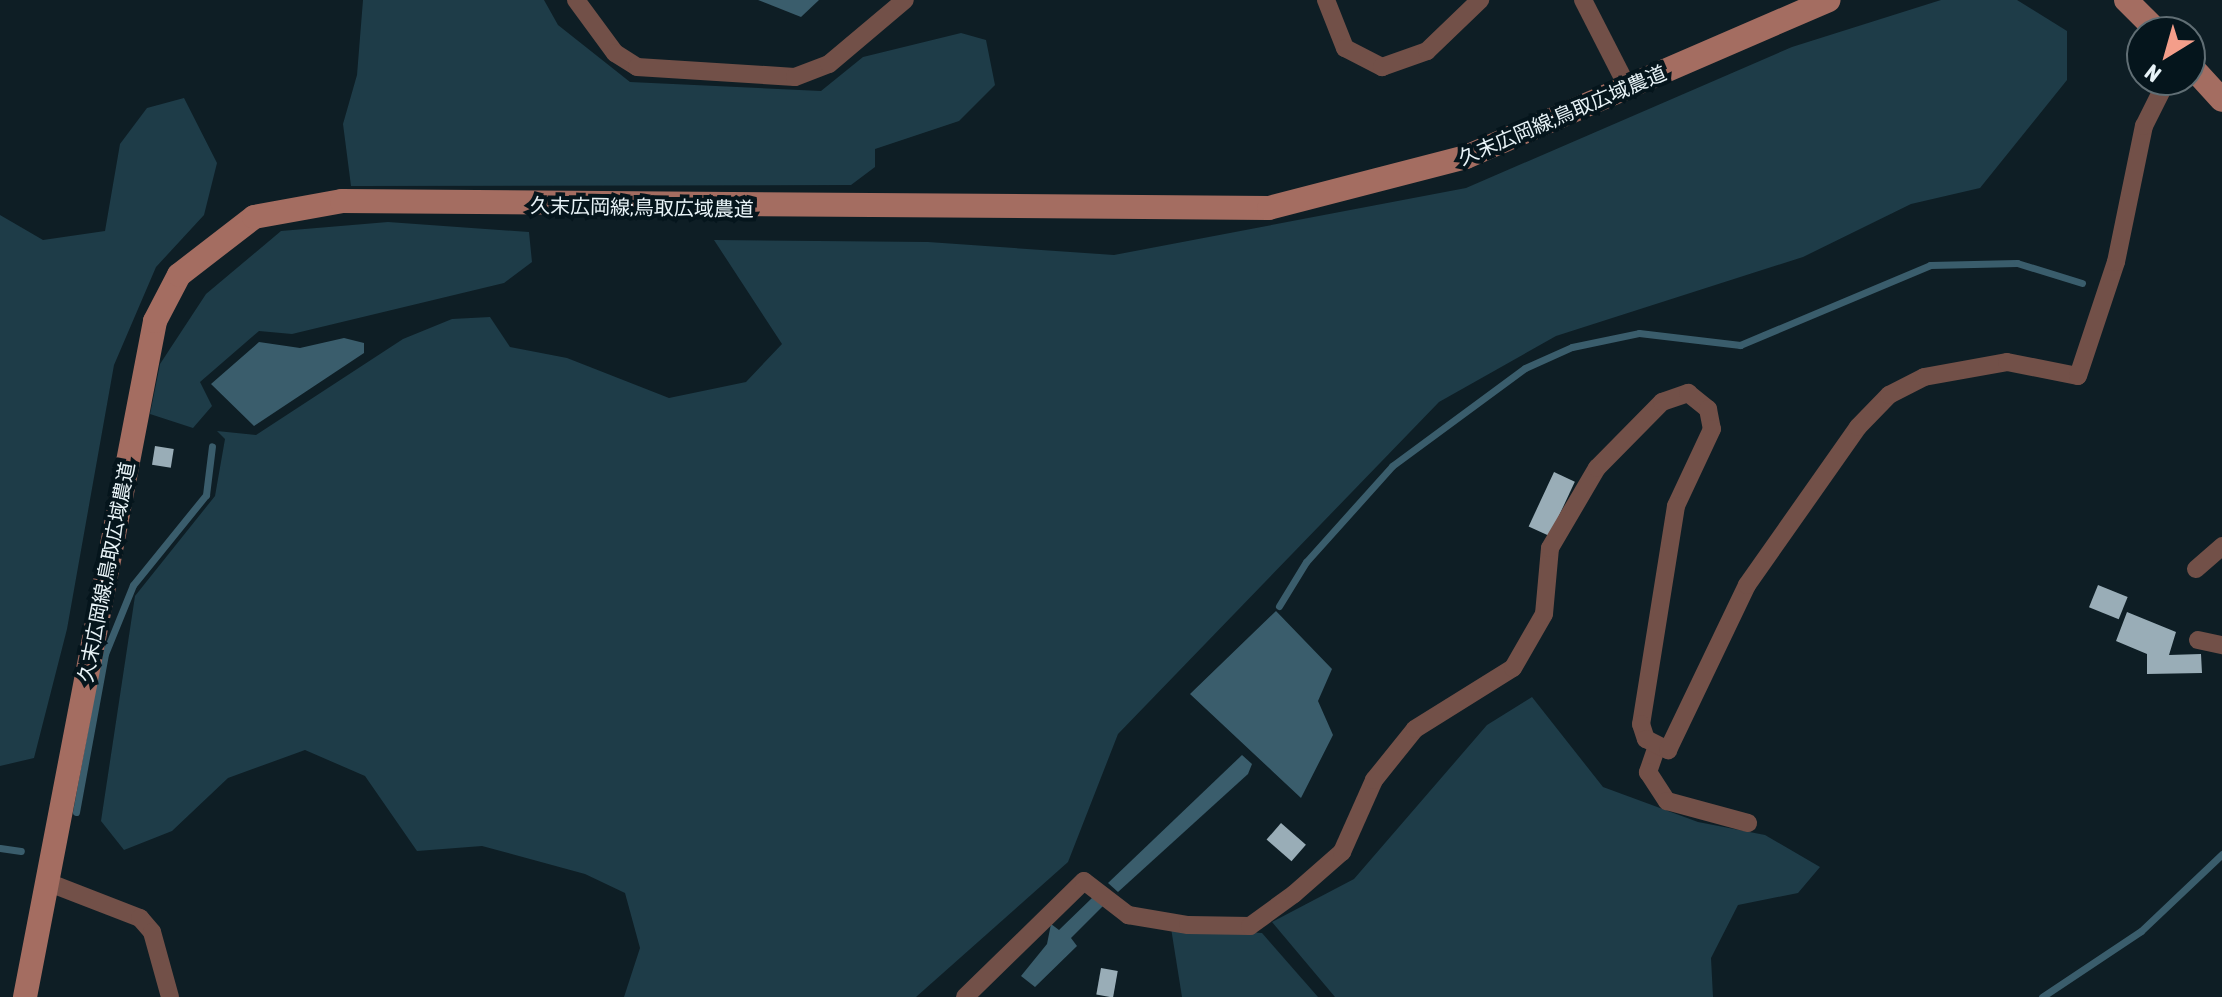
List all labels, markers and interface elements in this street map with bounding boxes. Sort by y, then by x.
north arrow [2126,16,2206,96]
text: N [2140,59,2166,88]
street label: 久末広岡線;鳥取広域農道 [1454,60,1670,170]
street label: 久末広岡線;鳥取広域農道 [530,193,754,221]
street label: 久末広岡線;鳥取広域農道 [73,460,139,684]

